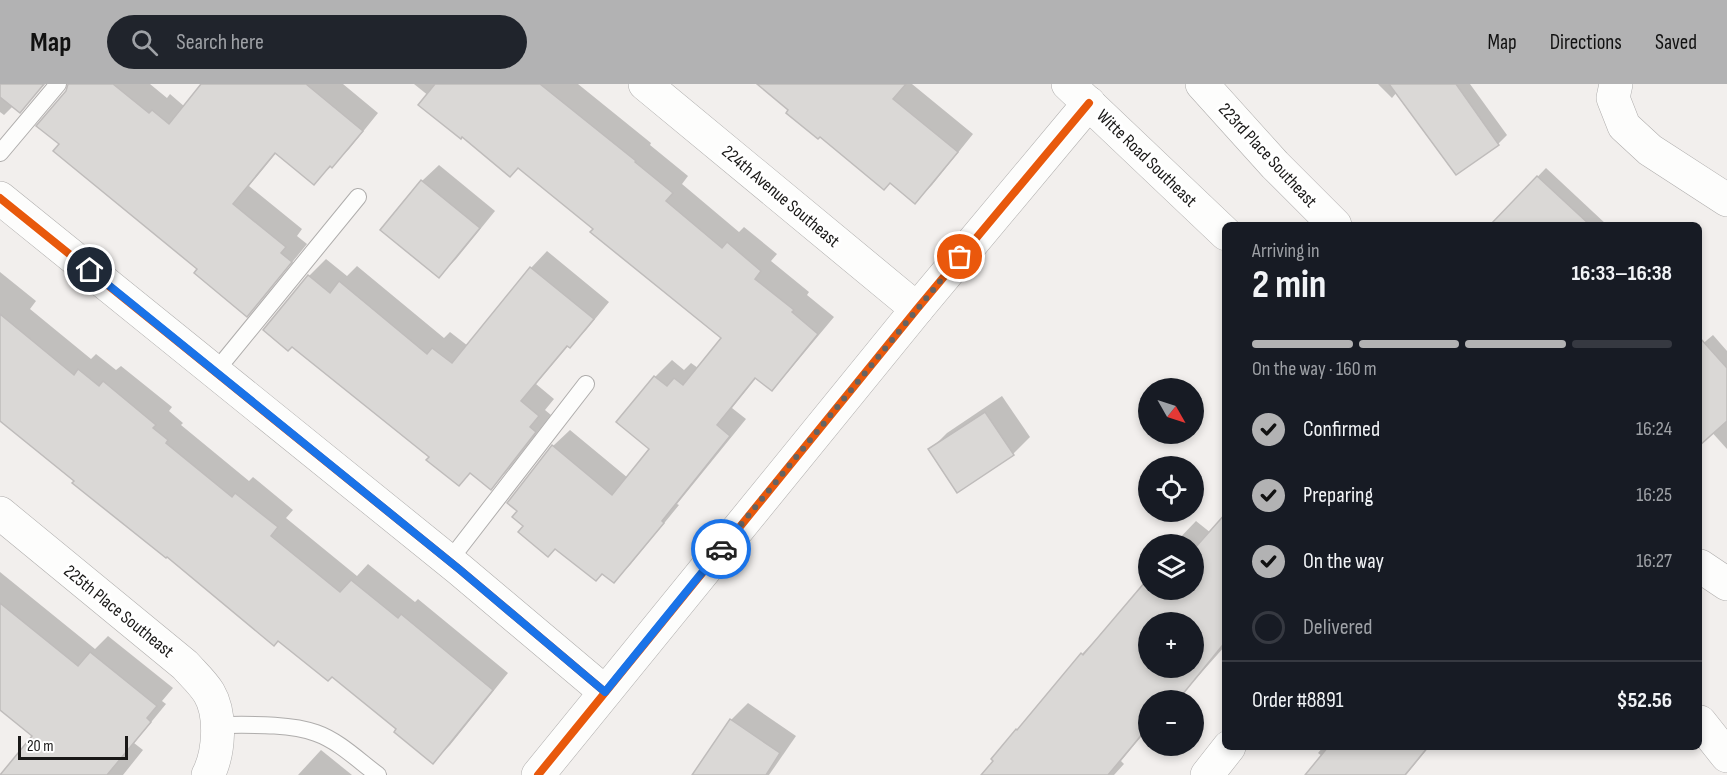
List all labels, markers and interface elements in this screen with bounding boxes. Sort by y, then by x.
search box [107,15,527,69]
text: Map [30,26,71,59]
icon: search [128,26,161,59]
text: Search here [176,29,264,56]
text: Map [1487,30,1517,55]
text: Directions [1550,30,1622,55]
text: Saved [1655,30,1697,55]
street label: 223rd Place Southeast [1214,99,1322,212]
street label: Witte Road Southeast [1092,105,1201,212]
street label: 224th Avenue Southeast [718,141,844,252]
pin [934,231,985,282]
text: Arriving in [1252,239,1320,263]
icon: bag [943,240,976,273]
pin [64,244,115,295]
icon: home [73,253,106,286]
text: 16:33–16:38 [1571,260,1672,287]
text: 2 min [1252,262,1326,309]
text: On the way · 160 m [1252,357,1377,381]
north arrow [1138,378,1204,444]
map controls [1138,378,1204,756]
icon: check [1252,413,1285,446]
text: Confirmed [1303,416,1380,443]
text: 16:24 [1636,417,1672,441]
button: locate [1138,456,1204,522]
icon: check [1252,479,1285,512]
text: Preparing [1303,482,1373,509]
text: 16:25 [1636,483,1672,507]
courier [691,519,751,579]
icon: car [705,533,738,566]
button: layers [1138,534,1204,600]
icon: check [1252,545,1285,578]
text: On the way [1303,548,1384,575]
text: 16:27 [1636,549,1672,573]
street label: 225th Place Southeast [60,561,178,662]
button: + [1138,612,1204,678]
text: Delivered [1303,614,1372,641]
text: Order #8891 [1252,687,1343,714]
text: $52.56 [1616,687,1672,714]
button: − [1138,690,1204,756]
scale bar [18,733,128,760]
text: 20 m [27,737,54,756]

